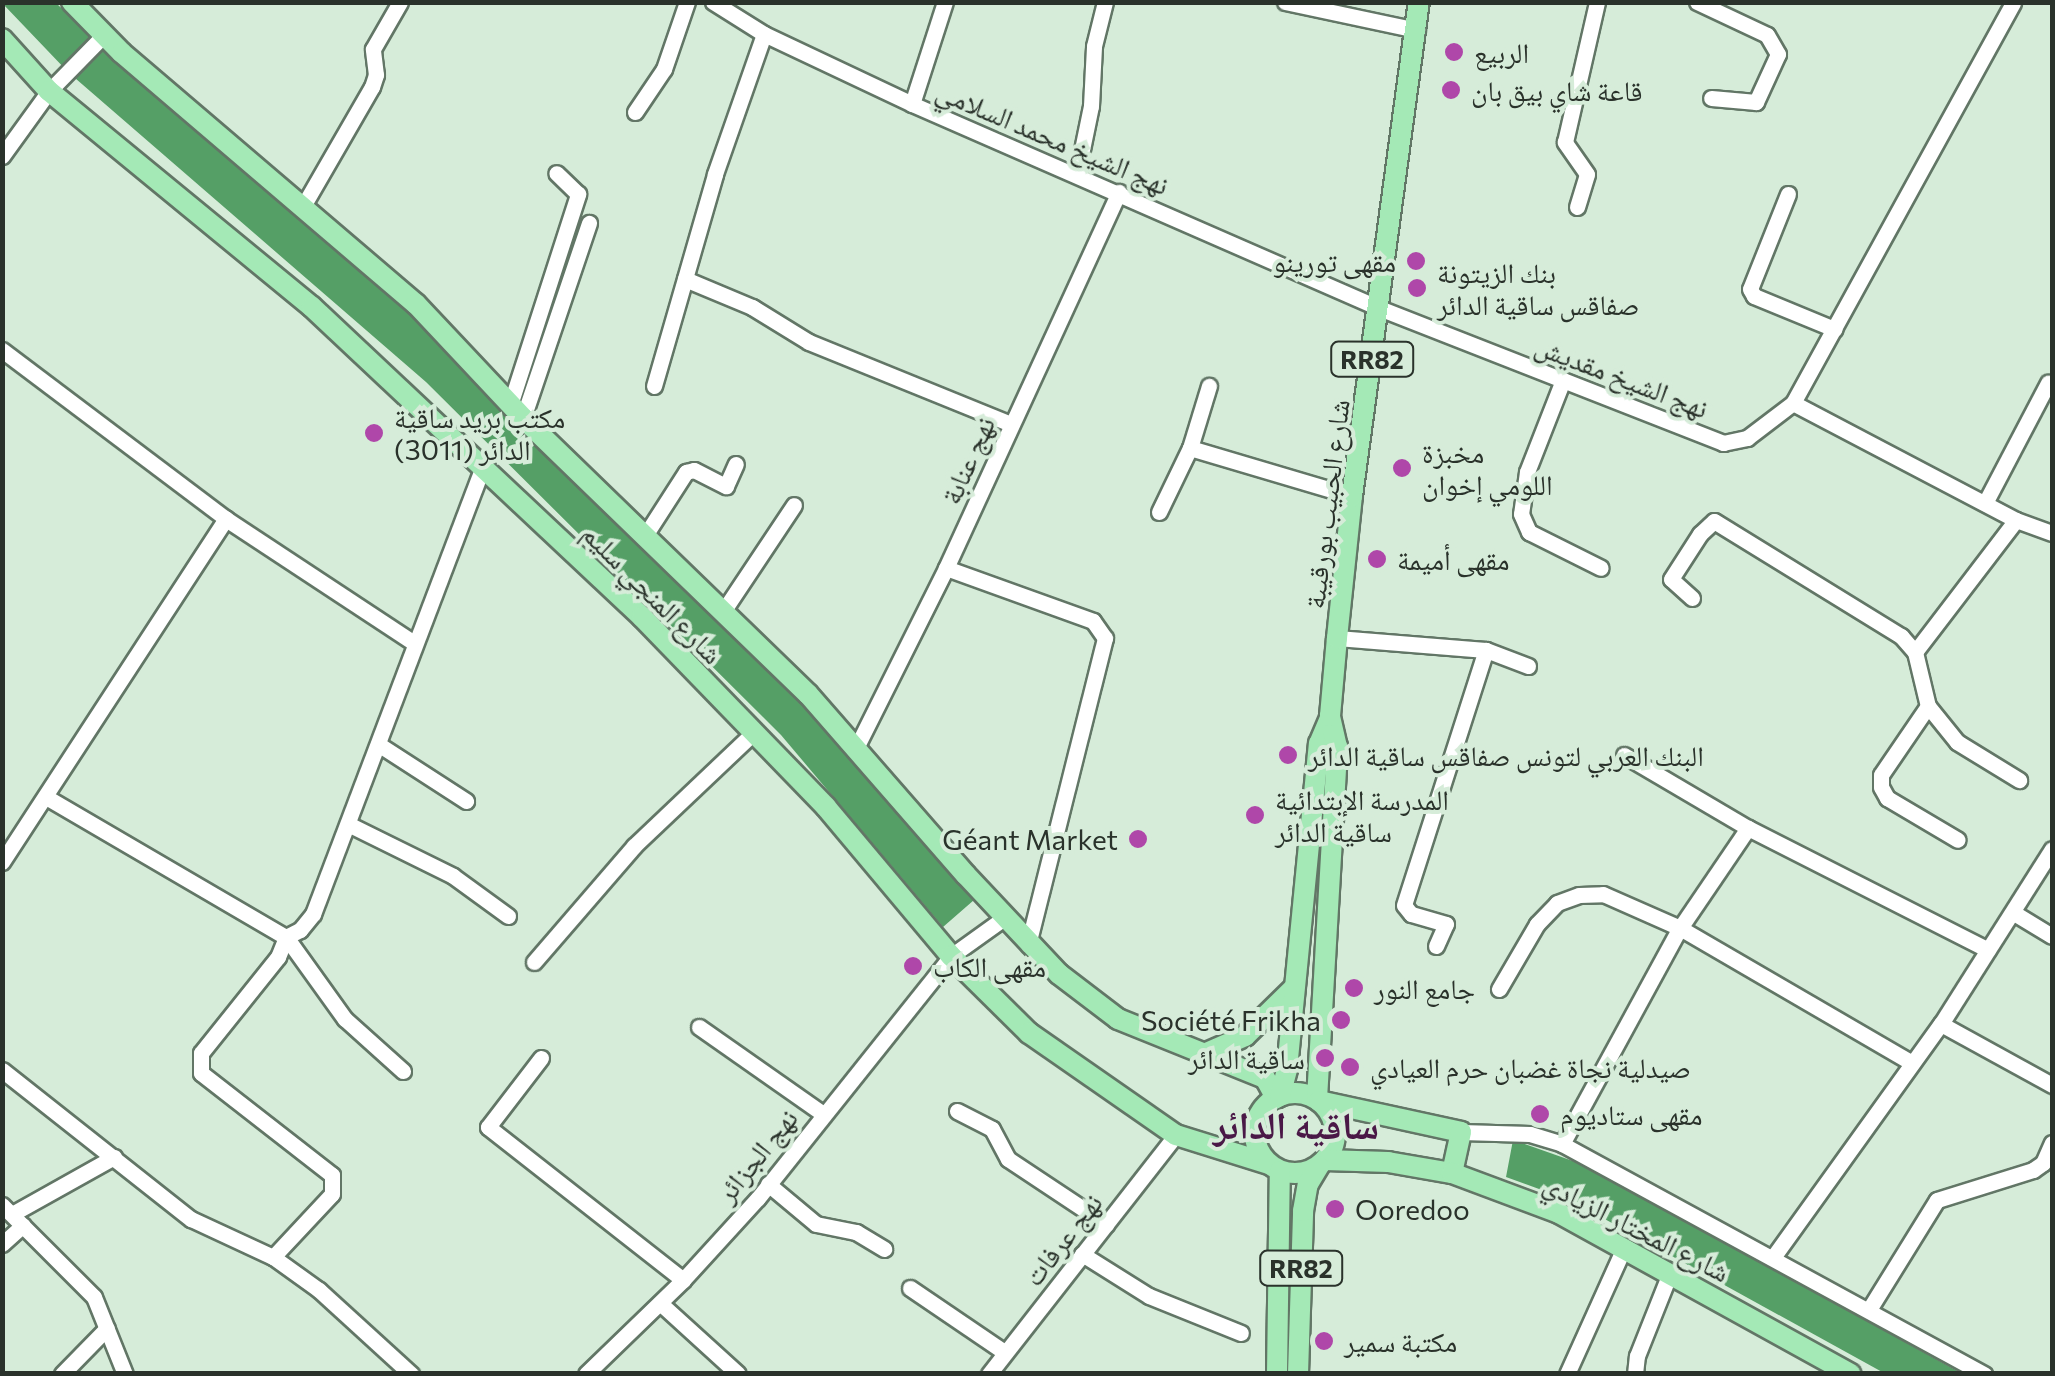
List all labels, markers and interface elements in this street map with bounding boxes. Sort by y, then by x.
place label: الربيع [1474,35,1529,69]
marker: الربيع [1443,41,1465,63]
street label: نهج الشيخ محمد السلامي [932,73,1174,201]
place label: قاعة شاي بيق بان [1471,73,1642,107]
marker: قاعة شاي بيق بان [1440,79,1462,101]
place label: مقهى تورينو [1273,244,1396,278]
marker: مقهى تورينو [1405,250,1427,272]
place label: بنك الزيتونة صفاقس ساقية الدائر [1437,255,1639,321]
marker: بنك الزيتونة صفاقس ساقية الدائر [1406,277,1428,299]
street label: نهج الشيخ مقديش [1531,328,1713,424]
road number: RR82 [1330,339,1414,379]
street label: شارع الحبيب بورقيبة [1296,397,1356,611]
place label: مكتب بريد ساقية الدائر (3011) [394,400,565,466]
street label: نهج عنابة [933,411,1001,509]
marker: مكتب بريد ساقية الدائر (3011) [363,422,385,444]
place label: مخبزة اللومي إخوان [1422,435,1553,501]
marker: مخبزة اللومي إخوان [1391,457,1413,479]
street label: شارع المنجي سليم [576,516,730,670]
place label: مقهى أميمة [1397,542,1510,576]
marker: مقهى أميمة [1366,548,1388,570]
place label: البنك العربي لتونس صفاقس ساقية الدائر [1308,738,1704,772]
marker: البنك العربي لتونس صفاقس ساقية الدائر [1277,744,1299,766]
place label: المدرسة الإبتدائية ساقية الدائر [1275,782,1449,848]
marker: المدرسة الإبتدائية ساقية الدائر [1244,804,1266,826]
place label: Géant Market [942,822,1118,856]
marker: Géant Market [1127,828,1149,850]
place label: مقهى الكاب [933,949,1046,983]
marker: مقهى الكاب [902,955,924,977]
place label: جامع النور [1374,971,1475,1005]
marker: جامع النور [1343,977,1365,999]
place label: Société Frikha [1141,1003,1321,1037]
marker: Société Frikha [1330,1009,1352,1031]
place label: ساقية الدائر [1188,1041,1305,1075]
marker: ساقية الدائر [1314,1047,1336,1069]
place label: صيدلية نجاة غضبان حرم العيادي [1370,1050,1691,1084]
marker: صيدلية نجاة غضبان حرم العيادي [1339,1056,1361,1078]
place label: مقهى ستاديوم [1560,1097,1702,1131]
street label: نهج الجزائر [708,1101,804,1209]
district label: ساقية الدائر [1213,1101,1379,1147]
marker: مقهى ستاديوم [1529,1103,1551,1125]
street label: شارع المختار الزيادي [1538,1166,1736,1288]
street label: نهج عرفات [1015,1186,1109,1292]
place label: Ooredoo [1355,1192,1470,1226]
marker: Ooredoo [1324,1198,1346,1220]
road number: RR82 [1258,1248,1344,1288]
place label: مكتبة سمير [1344,1324,1457,1358]
marker: مكتبة سمير [1313,1330,1335,1352]

